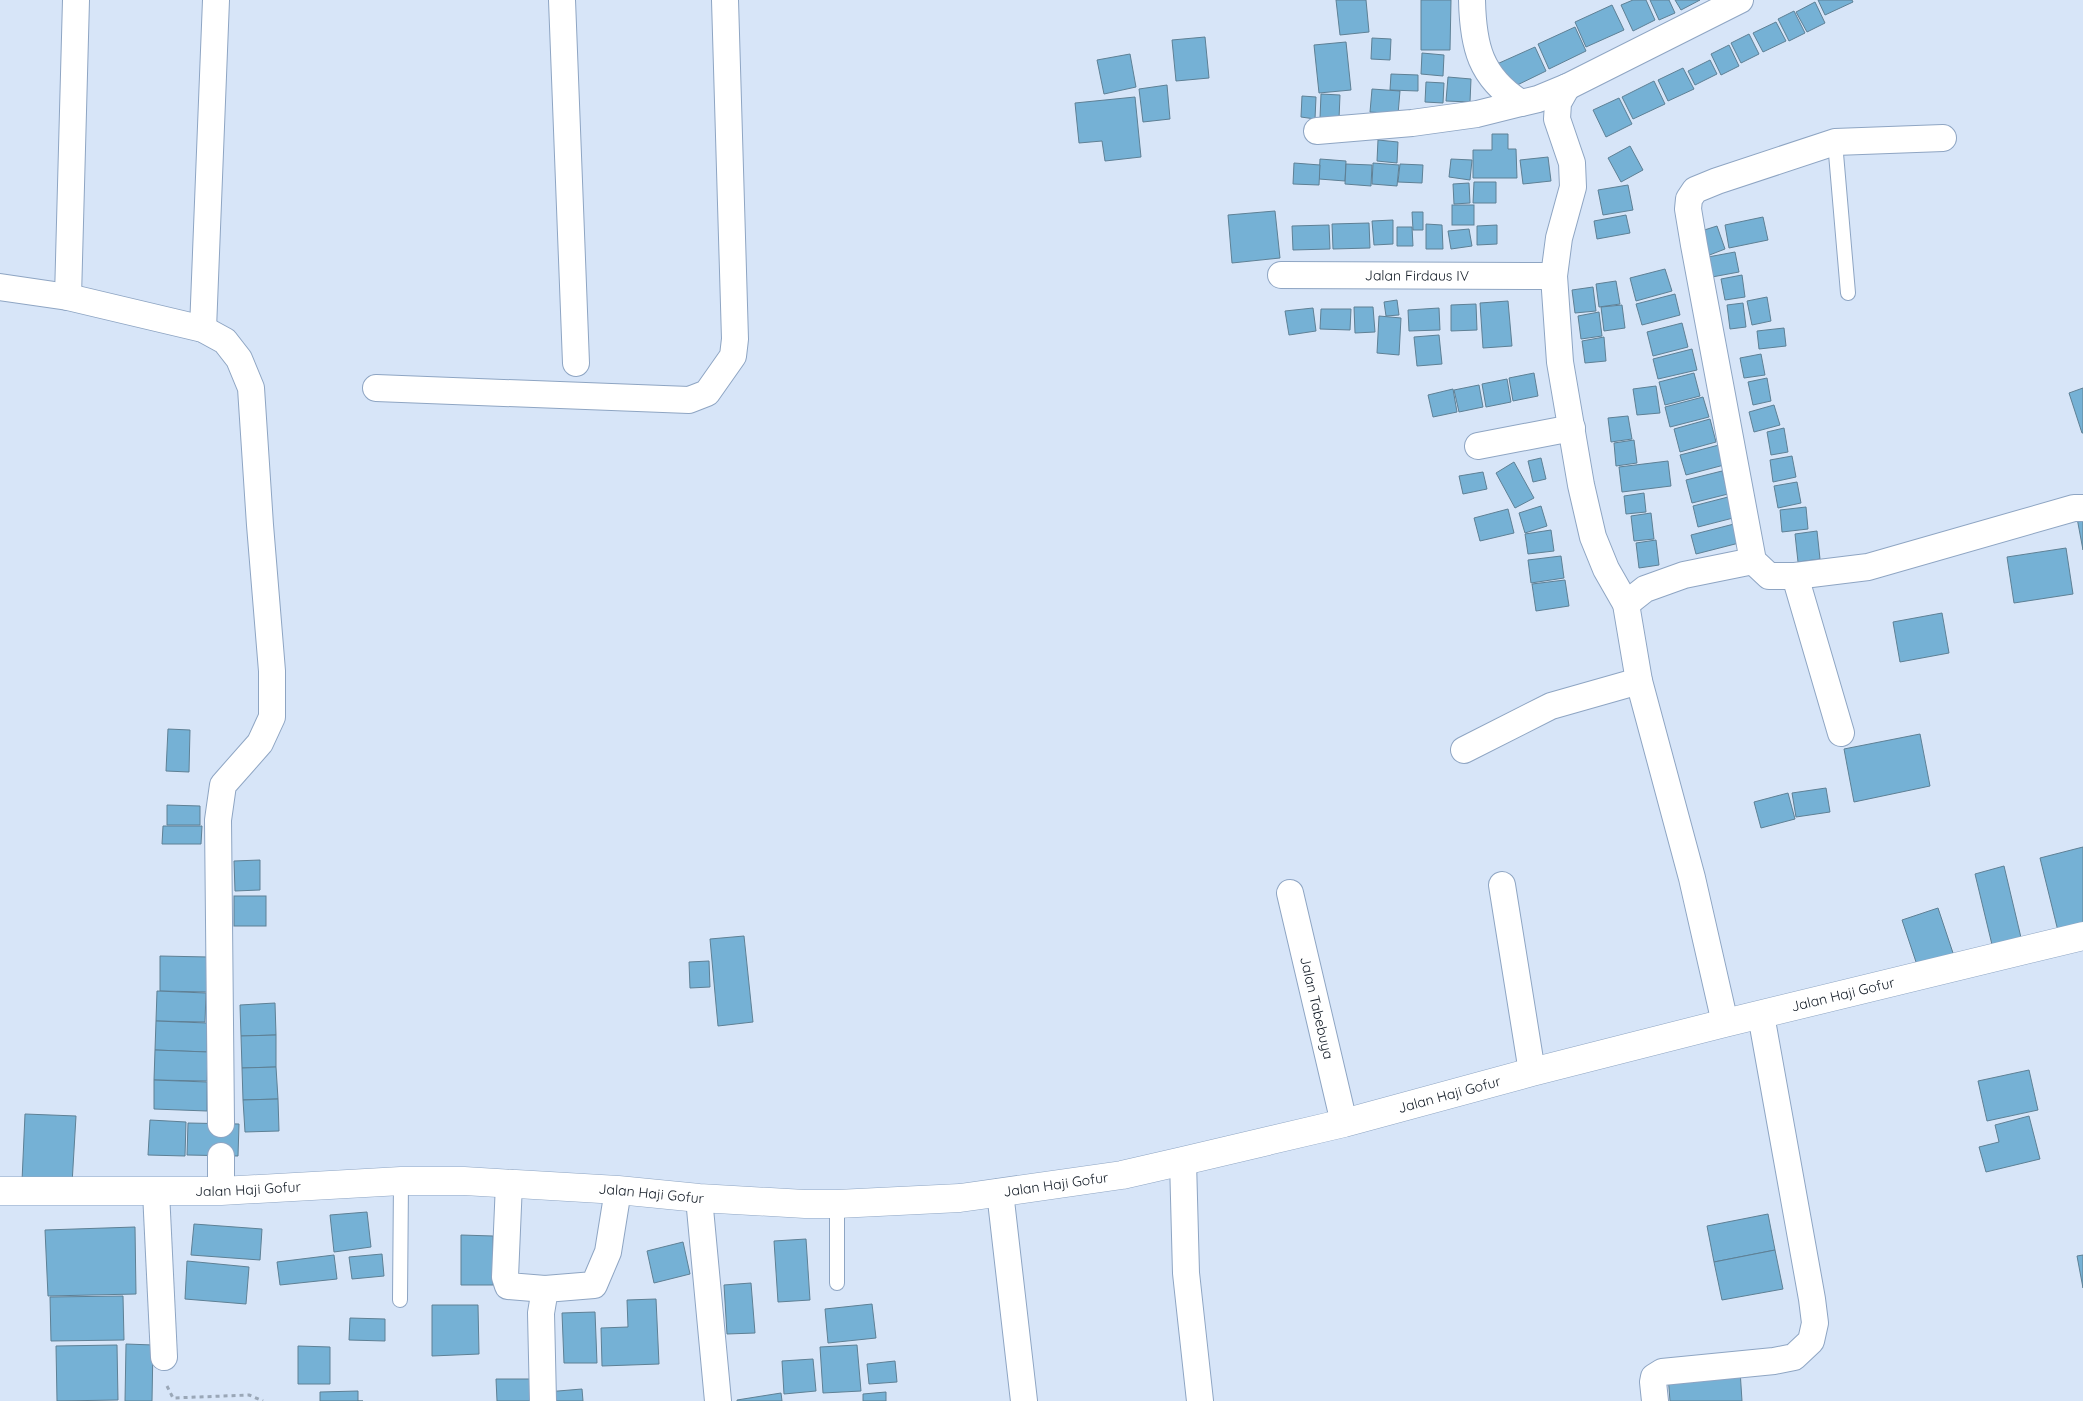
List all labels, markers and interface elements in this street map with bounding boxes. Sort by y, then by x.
street label: Jalan Firdaus IV [1365,266,1469,285]
street label: Jalan Tabebuya [1296,955,1338,1061]
street label: Jalan Haji Gofur [1789,973,1897,1016]
street label: Jalan Haji Gofur [1396,1072,1503,1117]
street label: Jalan Haji Gofur [1002,1168,1110,1201]
street label: Jalan Haji Gofur [195,1178,302,1200]
street label: Jalan Haji Gofur [598,1180,705,1207]

